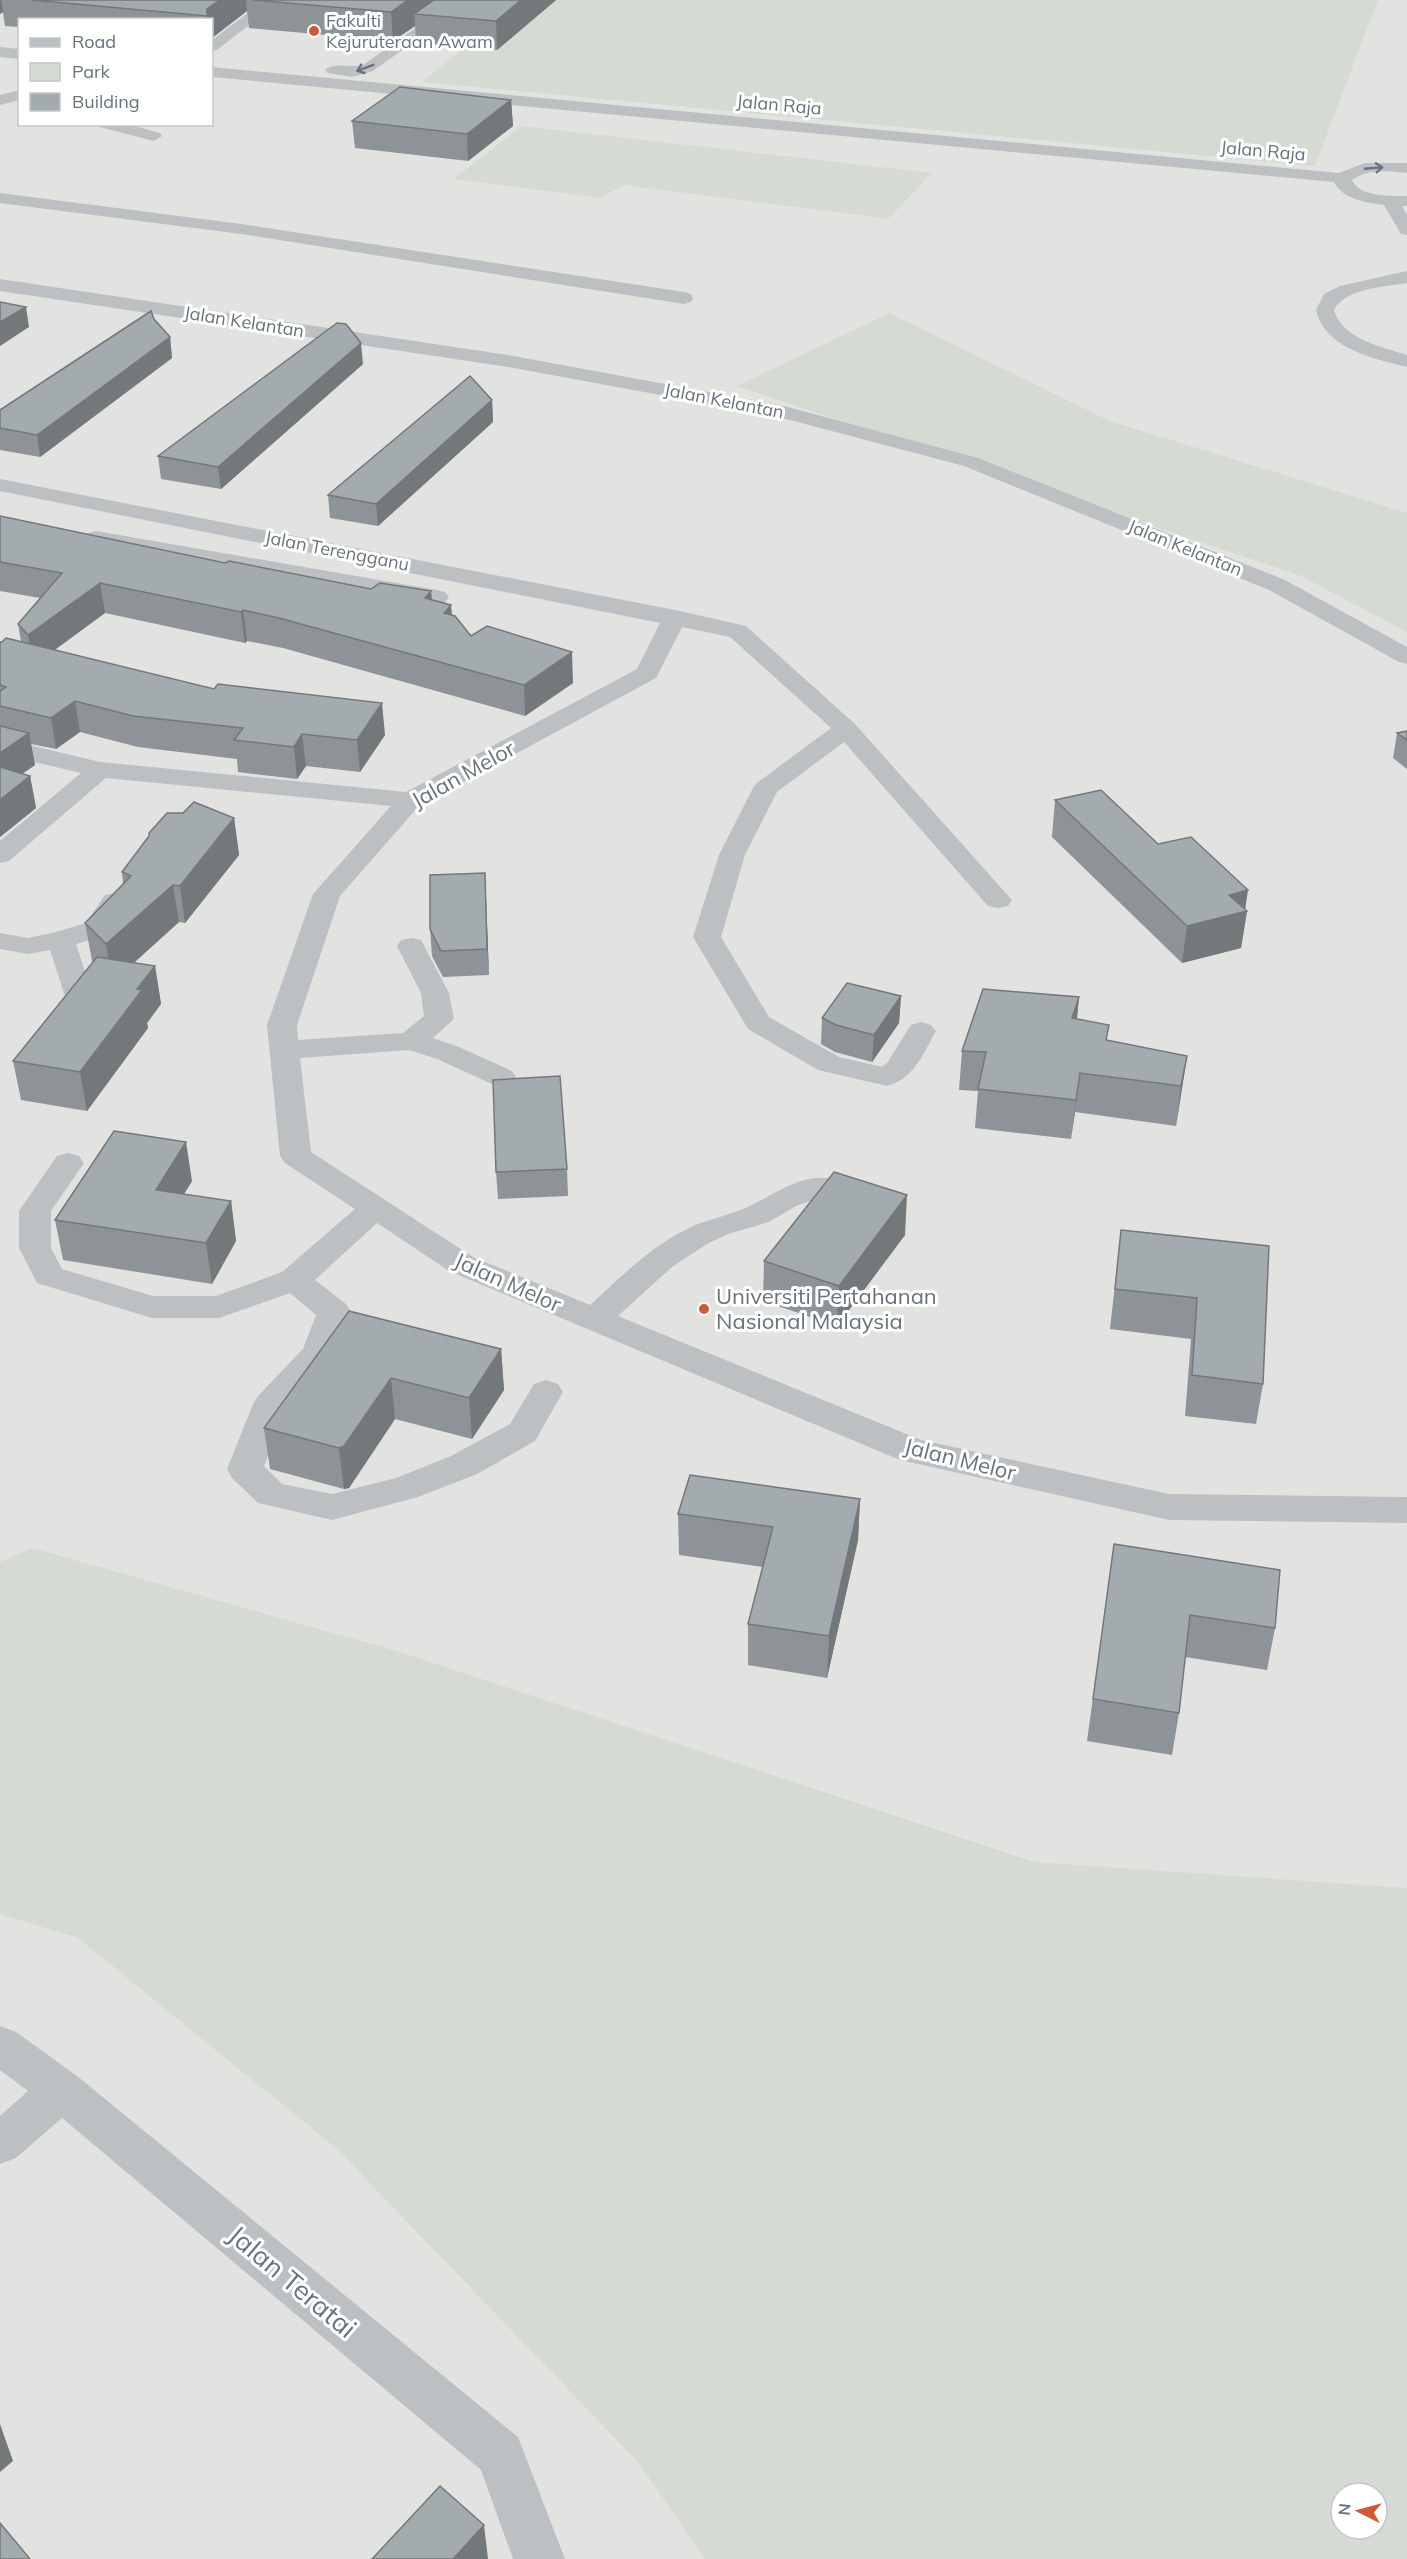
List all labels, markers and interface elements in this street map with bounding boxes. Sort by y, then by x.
place label: Fakulti Kejuruteraan Awam [326,9,493,53]
legend [18,18,213,126]
marker: Fakulti Kejuruteraan Awam [307,24,321,38]
text: Road [72,30,116,53]
text: Park [72,60,111,83]
one-way arrow [356,63,374,74]
street label: Jalan Raja [736,89,823,120]
text: Building [72,90,140,113]
street label: Jalan Raja [1220,135,1307,166]
one-way arrow [1363,162,1383,173]
street label: Jalan Kelantan [182,301,306,342]
street label: Jalan Kelantan [662,378,786,423]
street label: Jalan Kelantan [1125,514,1246,581]
street label: Jalan Terengganu [263,525,411,576]
street label: Jalan Melor [406,734,520,814]
street label: Jalan Melor [450,1246,566,1318]
place label: Universiti Pertahanan Nasional Malaysia [716,1282,937,1335]
marker: Universiti Pertahanan Nasional Malaysia [697,1302,711,1316]
street label: Jalan Melor [901,1432,1019,1486]
street label: Jalan Teratai [221,2218,364,2345]
north arrow [1329,2481,1389,2541]
text: N [1334,2502,1355,2516]

